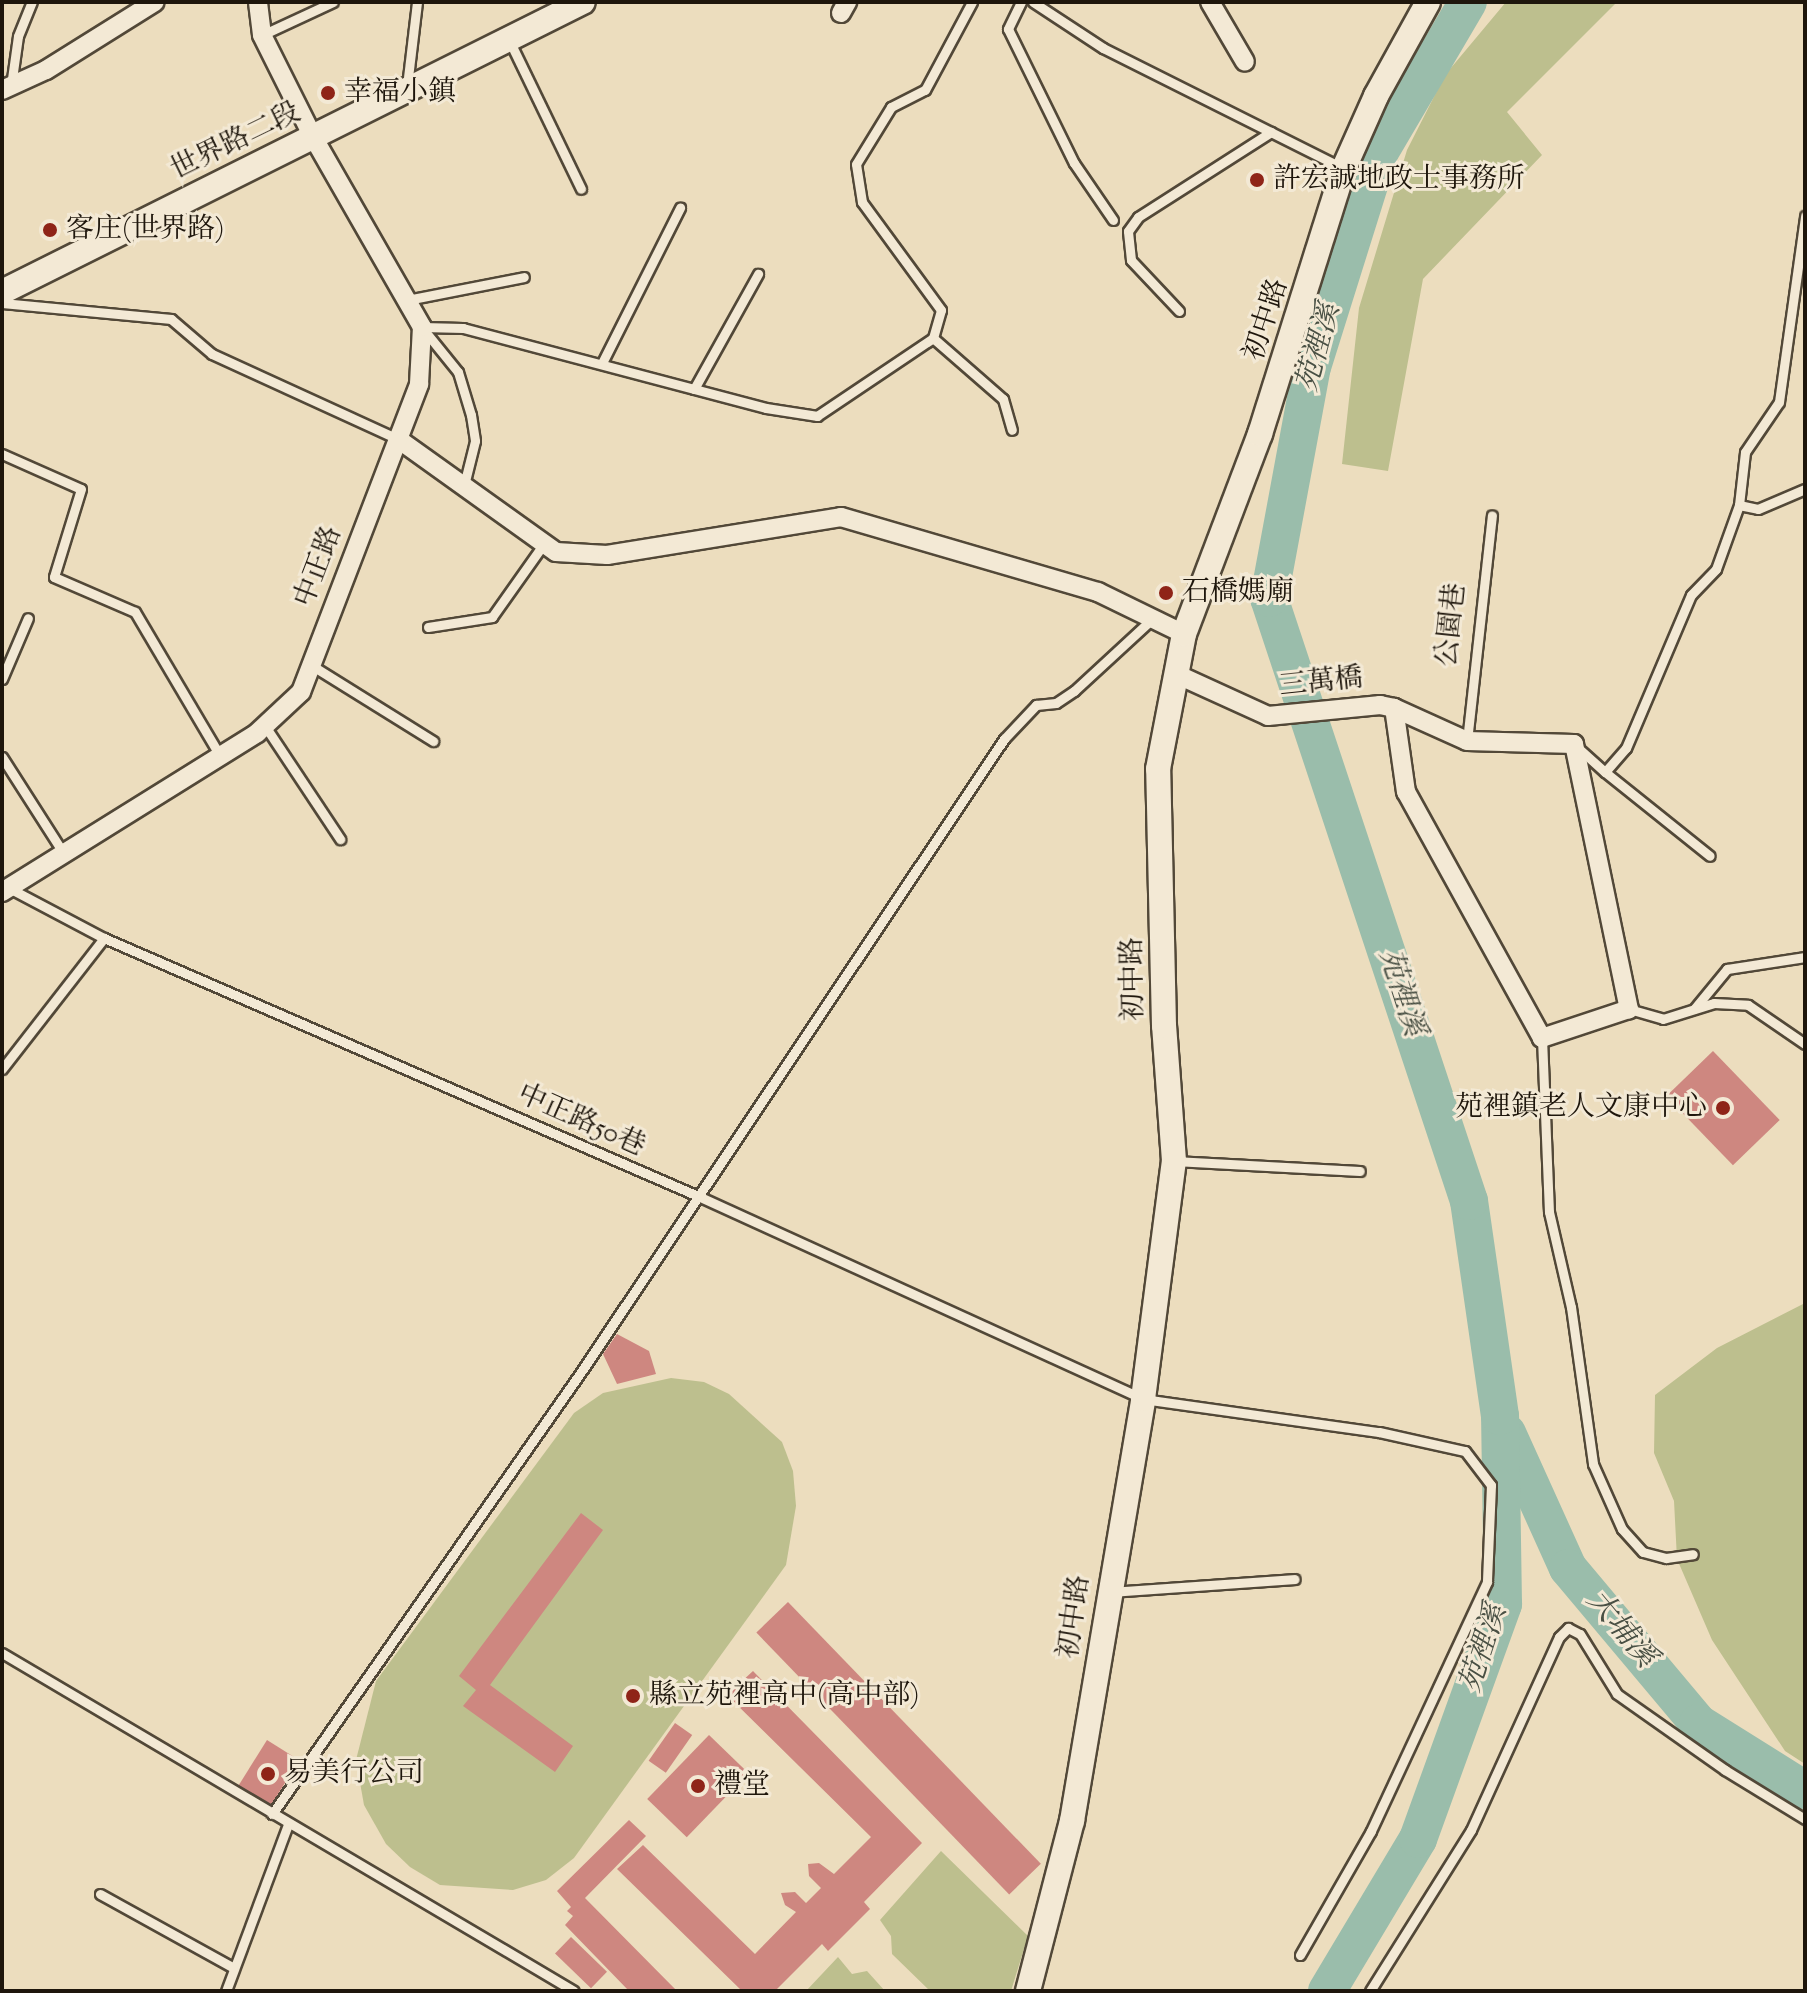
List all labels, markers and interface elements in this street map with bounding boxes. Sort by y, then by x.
place label: 幸福小鎮 [344,76,456,110]
marker: 幸福小鎮 [319,84,337,102]
street label: 世界路二段 [166,96,306,188]
place label: 許宏誠地政士事務所 [1273,163,1525,197]
marker: 許宏誠地政士事務所 [1248,171,1266,189]
place label: 客庄(世界路) [66,213,224,247]
marker: 客庄(世界路) [41,221,59,239]
street label: 初中路 [1238,275,1296,365]
water label: 苑裡溪 [1291,300,1349,396]
street label: 中正路 [288,522,350,612]
place label: 石橋媽廟 [1182,576,1294,610]
street label: 公園巷 [1431,581,1473,669]
marker: 石橋媽廟 [1157,584,1175,602]
street label: 三萬橋 [1277,662,1365,704]
street label: 初中路 [1116,937,1152,1021]
water label: 苑裡溪 [1369,945,1431,1041]
street label: 中正路50巷 [512,1078,650,1164]
place label: 苑裡鎮老人文康中心 [1455,1091,1707,1125]
marker: 苑裡鎮老人文康中心 [1714,1099,1732,1117]
street label: 初中路 [1053,1573,1097,1661]
water label: 大埔溪 [1577,1584,1663,1676]
water label: 苑裡溪 [1454,1601,1516,1697]
place label: 縣立苑裡高中(高中部) [649,1679,919,1713]
marker: 縣立苑裡高中(高中部) [624,1687,642,1705]
place label: 易美行公司 [284,1757,424,1791]
marker: 易美行公司 [259,1765,277,1783]
place label: 禮堂 [714,1769,770,1803]
marker: 禮堂 [689,1777,707,1795]

